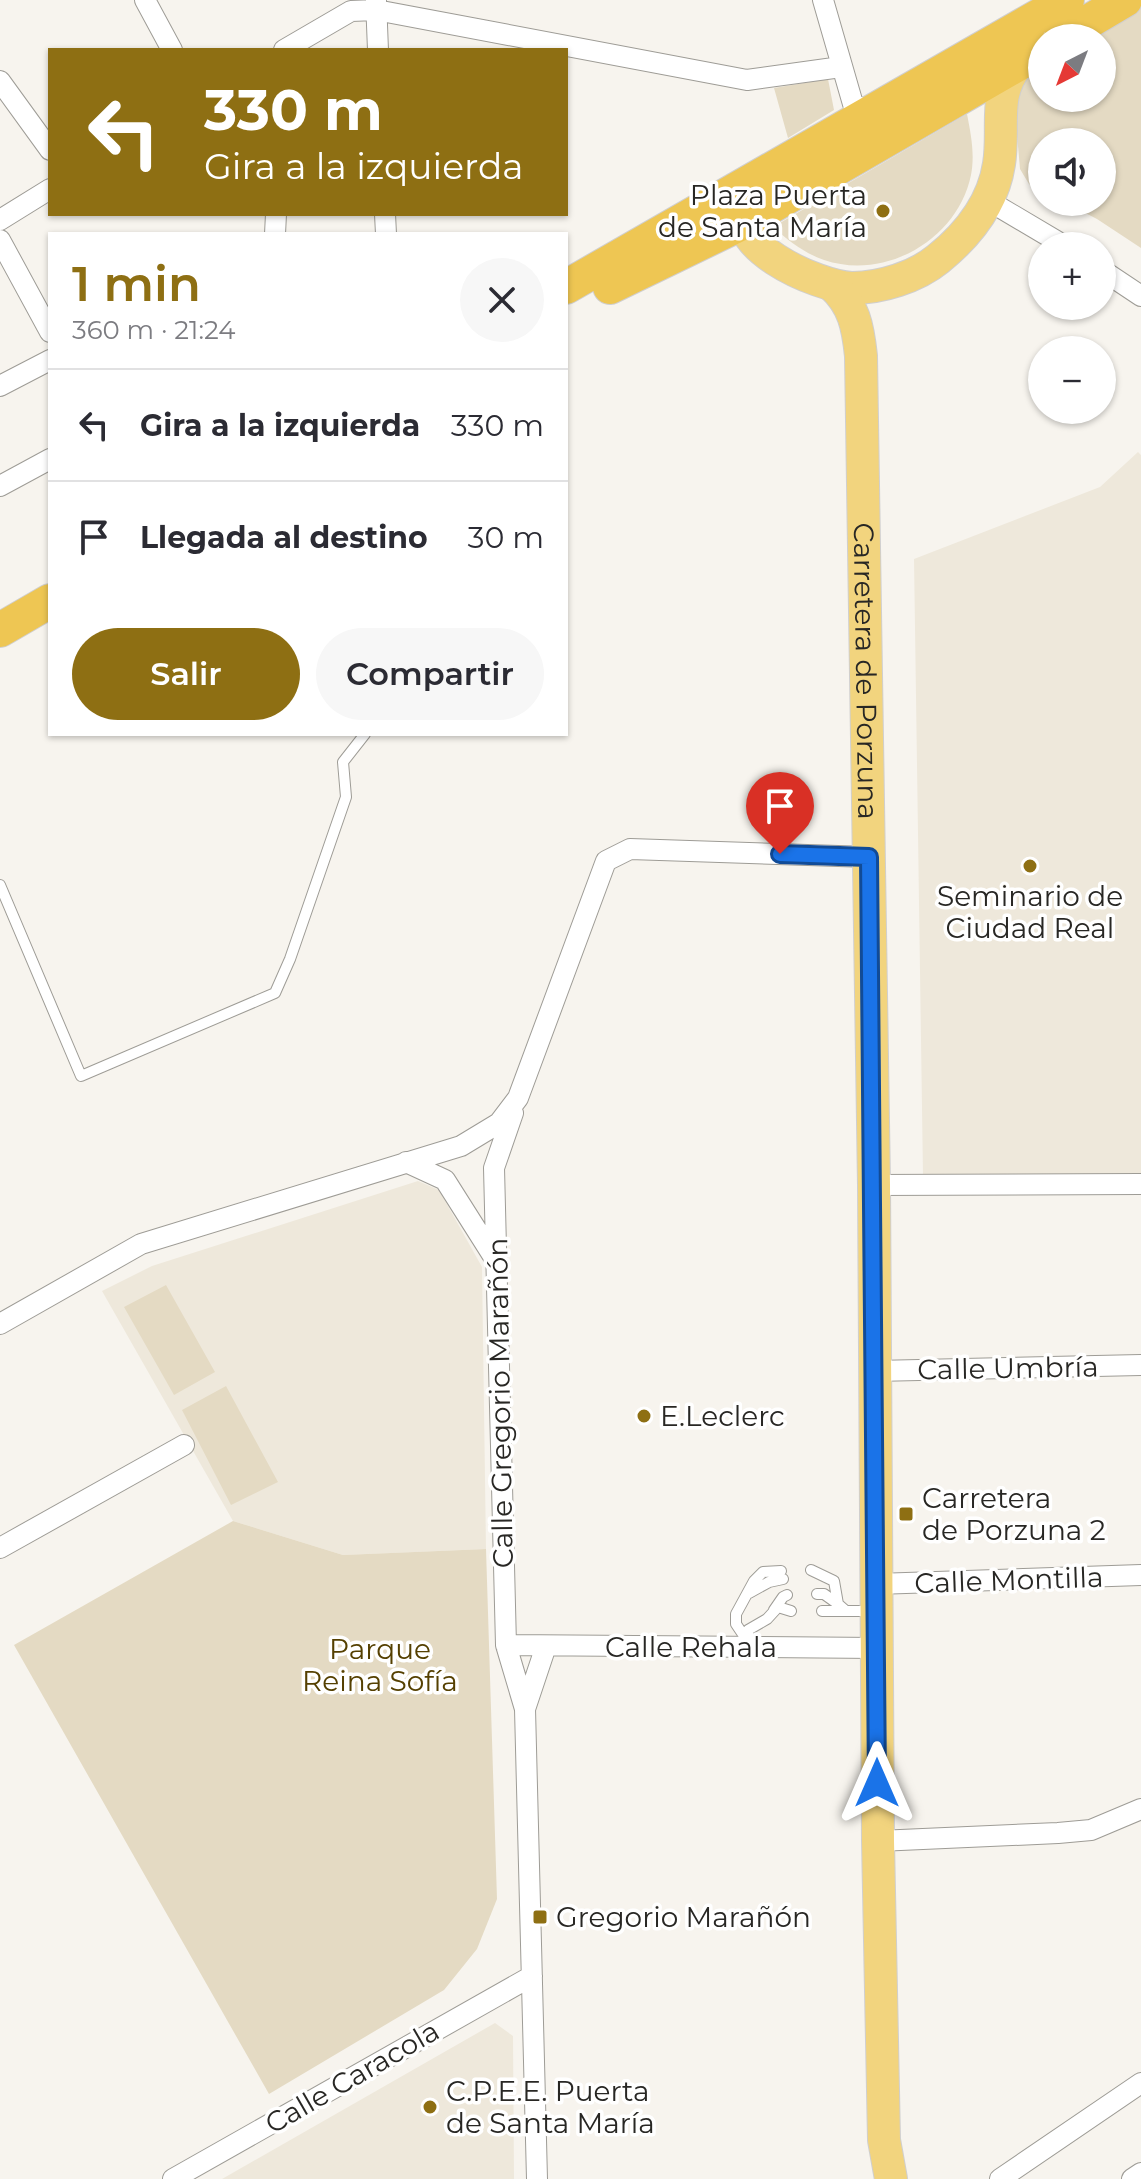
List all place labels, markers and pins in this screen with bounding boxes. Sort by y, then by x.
place label: Plaza Puerta de Santa María [658,178,867,244]
marker: Plaza Puerta de Santa María [874,202,892,220]
pin [746,772,814,854]
marker: Seminario de Ciudad Real [1021,857,1039,875]
place label: Seminario de Ciudad Real [937,879,1123,945]
place label: E.Leclerc [660,1399,785,1433]
marker: E.Leclerc [635,1407,653,1425]
place label: Carretera de Porzuna 2 [922,1481,1106,1547]
marker: Carretera de Porzuna 2 [897,1505,915,1523]
place label: Gregorio Marañón [556,1900,811,1934]
marker: Gregorio Marañón [531,1908,549,1926]
place label: C.P.E.E. Puerta de Santa María [446,2074,655,2140]
marker: C.P.E.E. Puerta de Santa María [421,2098,439,2116]

